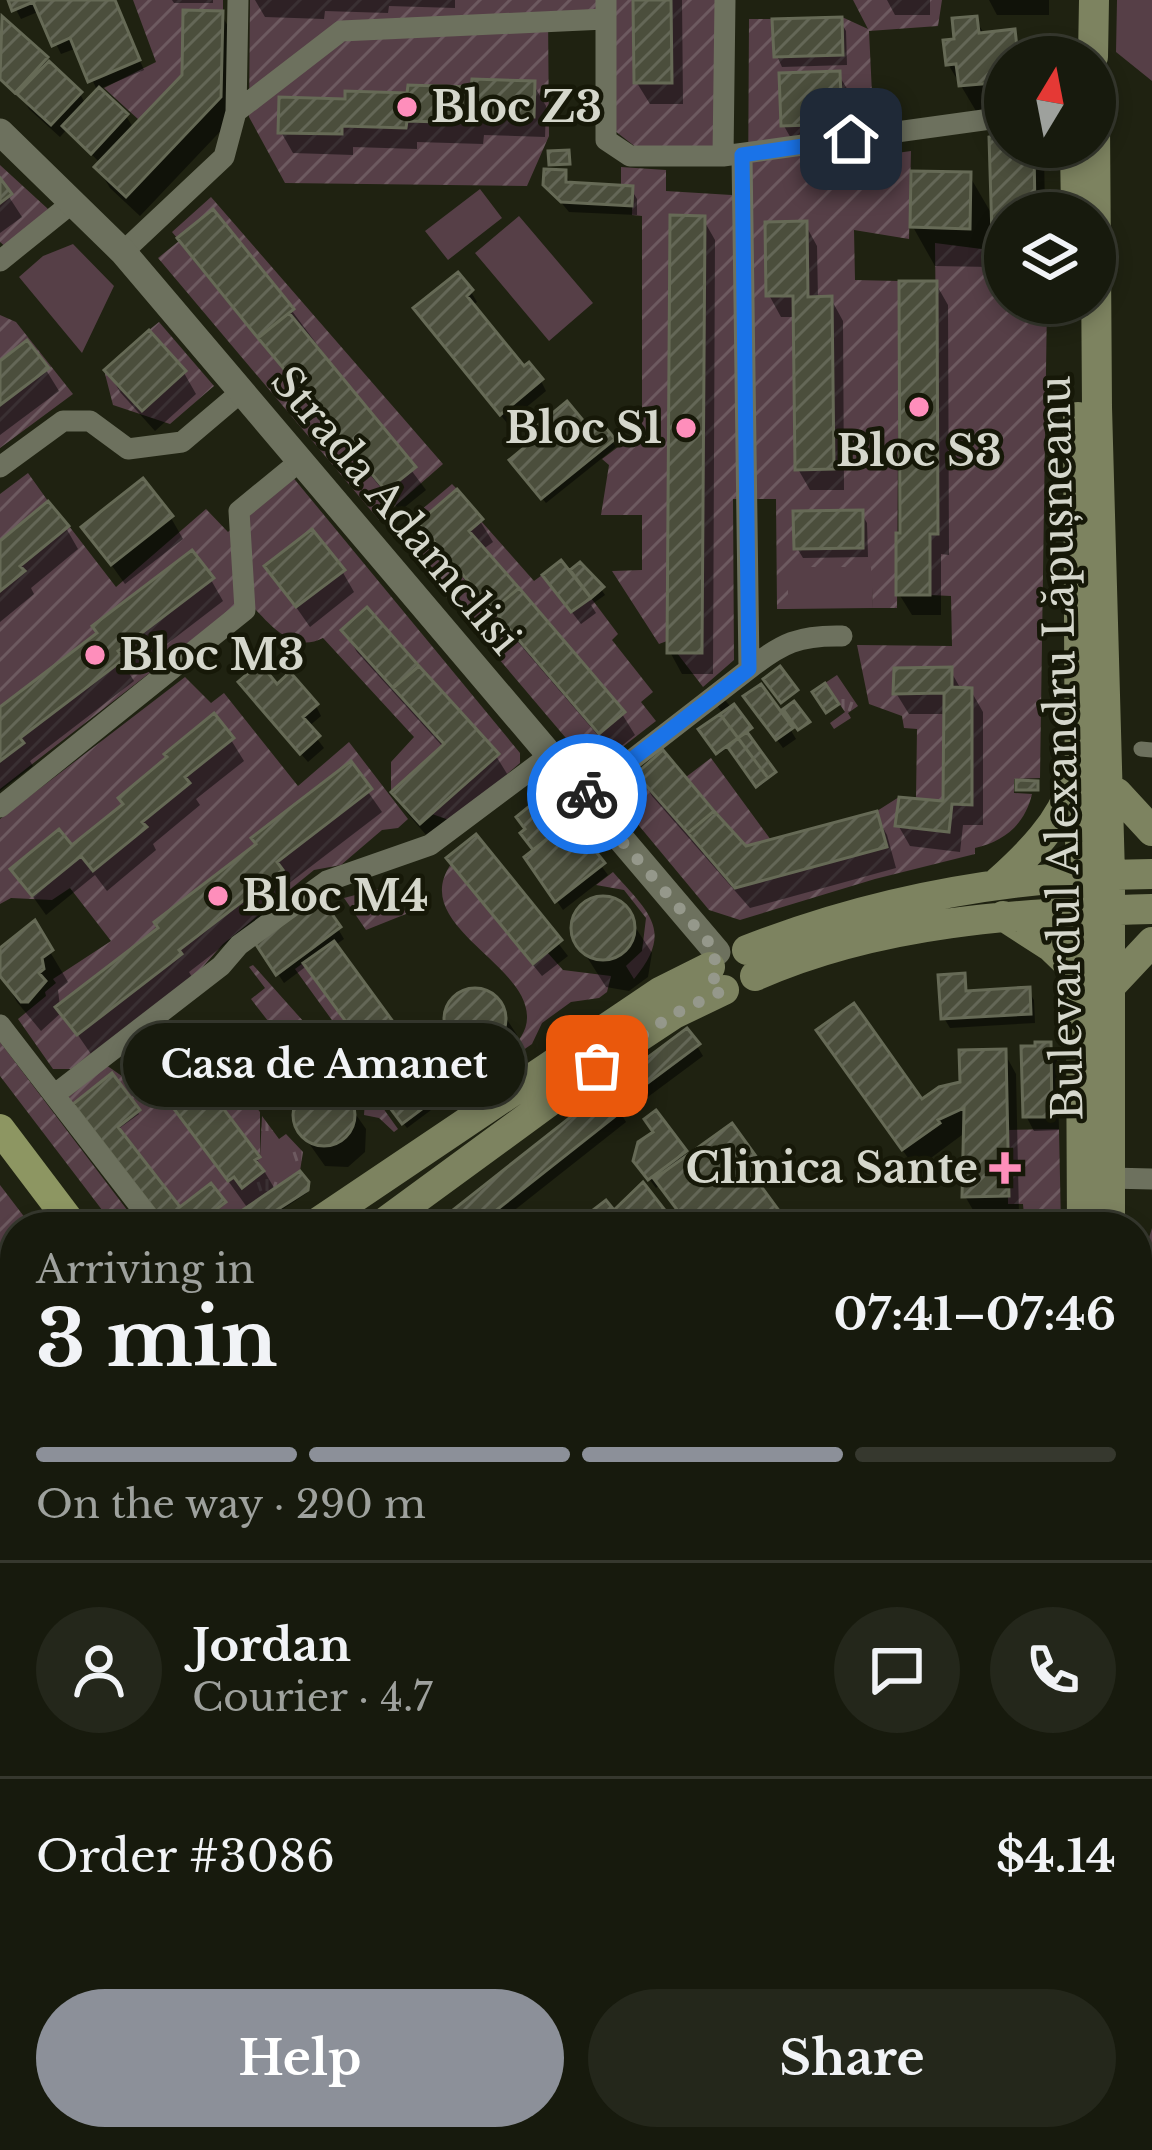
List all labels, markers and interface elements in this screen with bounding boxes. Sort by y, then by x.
north arrow [984,36,1116,168]
map controls [984,36,1116,324]
place label: Bloc Z3 [431,81,602,133]
pin [800,88,902,190]
marker: Bloc Z3 [394,94,420,120]
icon: home [818,106,884,172]
button: layers [984,192,1116,324]
street label: Strada Adamclisi [260,355,532,665]
street label: Bulevardul Alexandru Lăpușneanu [1029,375,1093,1121]
marker: Bloc S3 [906,394,932,420]
place label: Bloc S1 [505,402,662,454]
marker: Bloc S1 [673,415,699,441]
place label: Bloc S3 [836,425,1002,477]
place label: Bloc M3 [119,629,305,681]
marker: Bloc M3 [82,642,108,668]
courier [527,734,647,854]
icon: bike [554,761,620,827]
place label: Bloc M4 [242,870,429,922]
marker: Bloc M4 [205,883,231,909]
pin [546,1015,648,1117]
callout: Casa de Amanet [123,1024,525,1108]
icon: bag [564,1033,630,1099]
text: Casa de Amanet [160,1040,488,1089]
place label: Clinica Sante [686,1142,978,1194]
marker: Clinica Sante [989,1152,1021,1184]
text: Arriving in [36,1245,255,1294]
text: 07:41–07:46 [833,1286,1116,1342]
text: 3 min [36,1290,278,1387]
text: On the way · 290 m [36,1480,426,1529]
button: person [36,1607,162,1733]
button: chat [834,1607,960,1733]
button: phone [990,1607,1116,1733]
text: Jordan [192,1617,351,1673]
text: Courier · 4.7 [192,1673,433,1722]
text: Order #3086 [36,1828,335,1884]
text: $4.14 [996,1828,1116,1884]
button: Help [36,1989,564,2127]
button: Share [588,1989,1116,2127]

